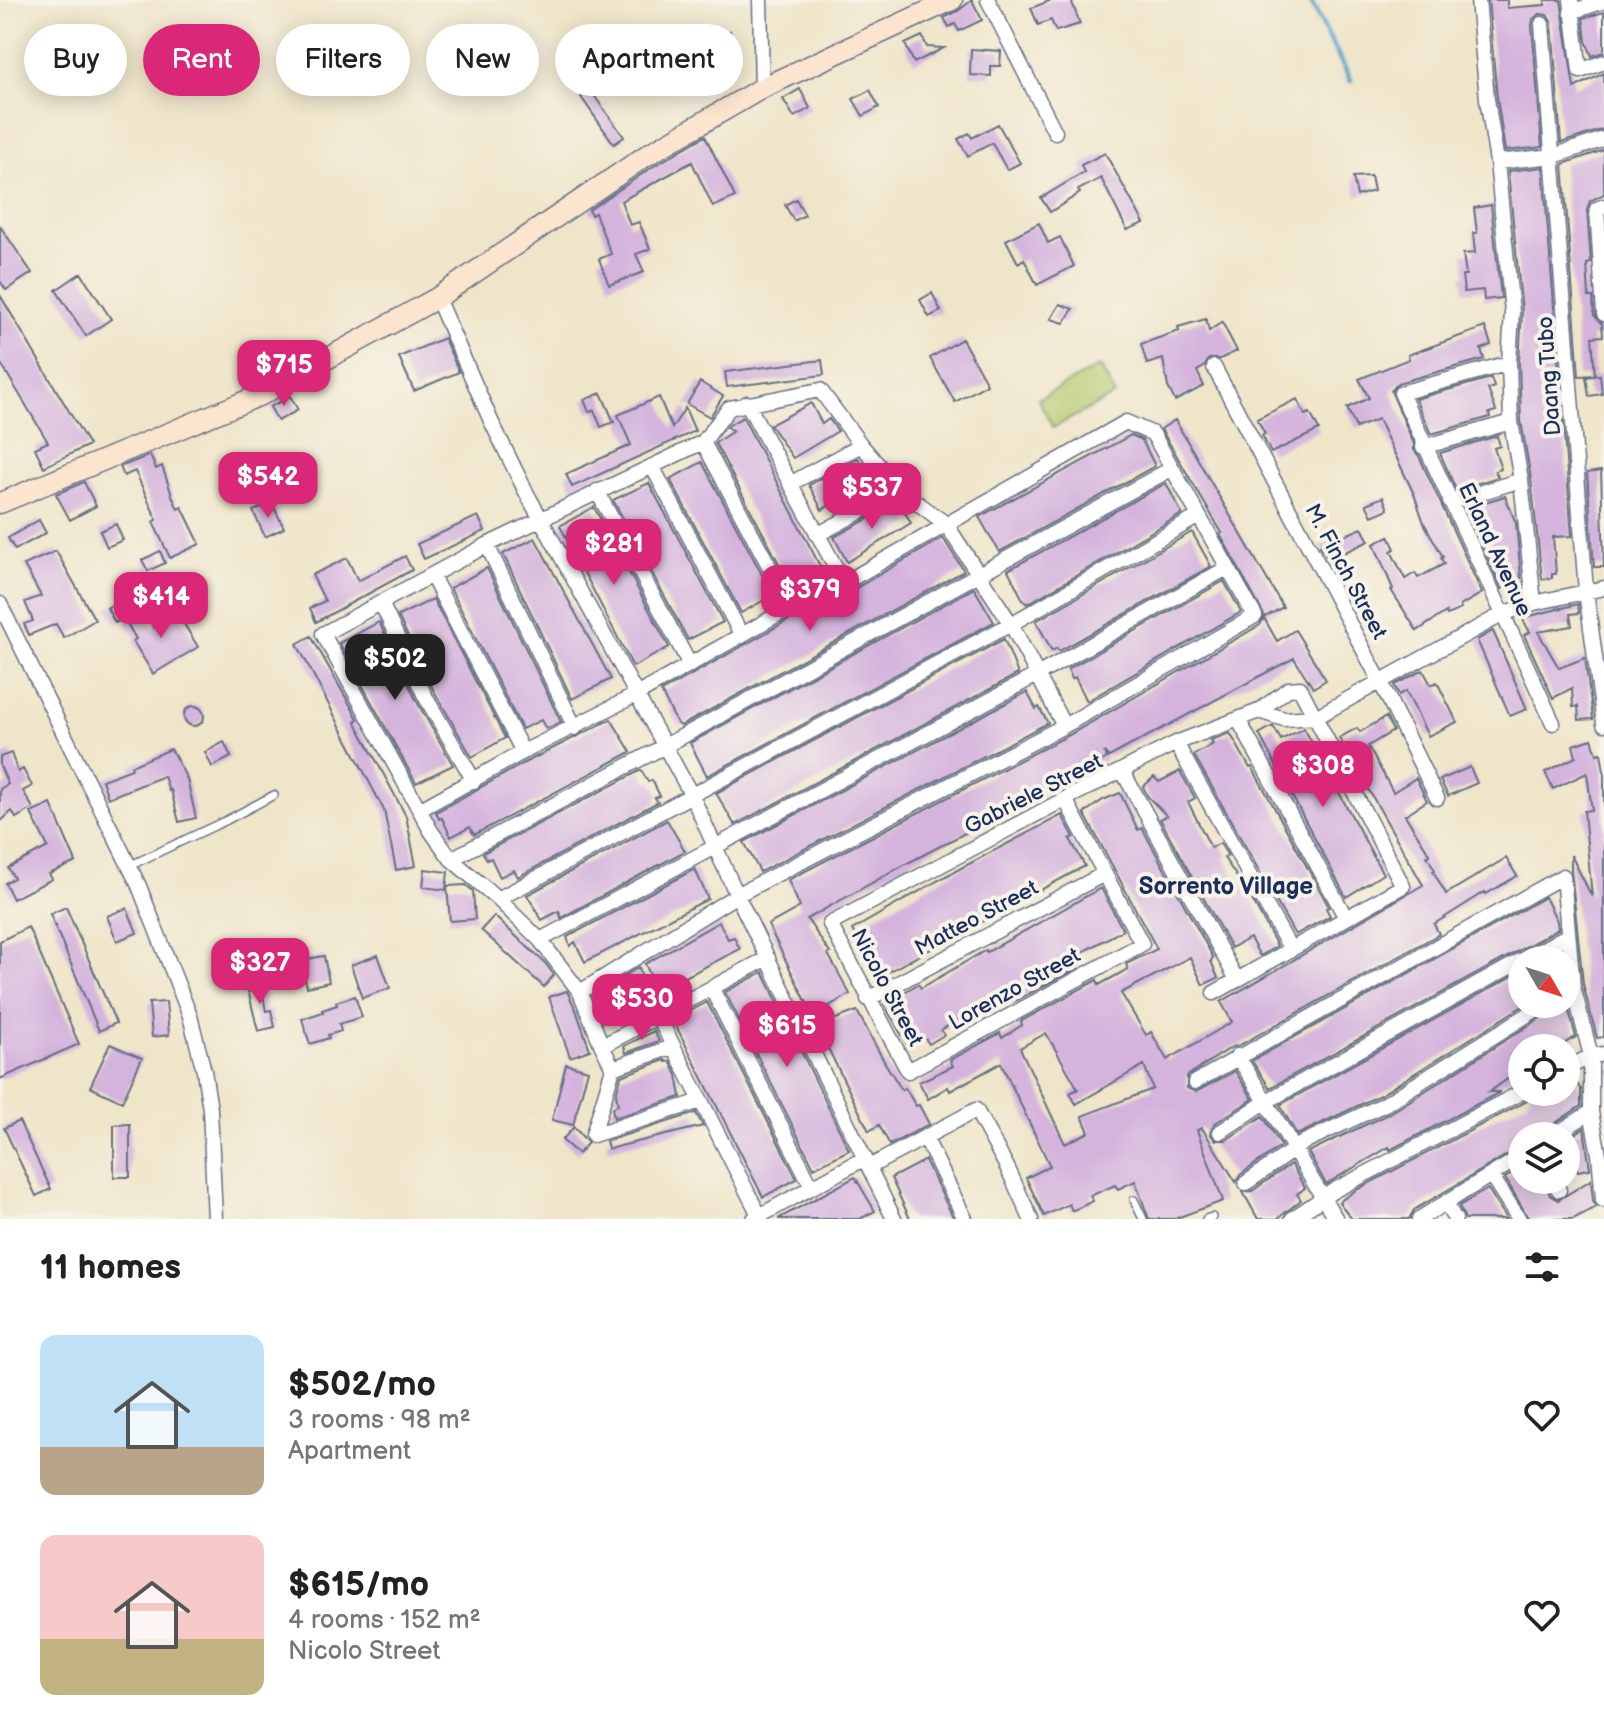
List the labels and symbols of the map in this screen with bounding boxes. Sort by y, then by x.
street label: Daang Tubo [1532,315,1567,437]
pin: $715 [237,340,331,408]
pin: $542 [221,452,315,520]
pin: $537 [825,463,919,531]
street label: Erland Avenue [1452,478,1537,621]
street label: M. Finch Street [1299,499,1393,644]
pin: $281 [567,519,661,587]
pin: $379 [763,565,857,633]
pin: $414 [114,572,208,640]
pin: $502 [348,634,442,702]
pin: $308 [1276,741,1370,809]
street label: Gabriele Street [960,748,1107,841]
district label: Sorrento Village [1139,872,1313,901]
street label: Matteo Street [910,874,1043,962]
street label: Nicolo Street [844,924,929,1051]
pin: $327 [213,938,307,1006]
street label: Lorenzo Street [944,942,1085,1037]
north arrow [1508,946,1580,1018]
pin: $530 [595,974,689,1042]
pin: $615 [740,1001,834,1069]

